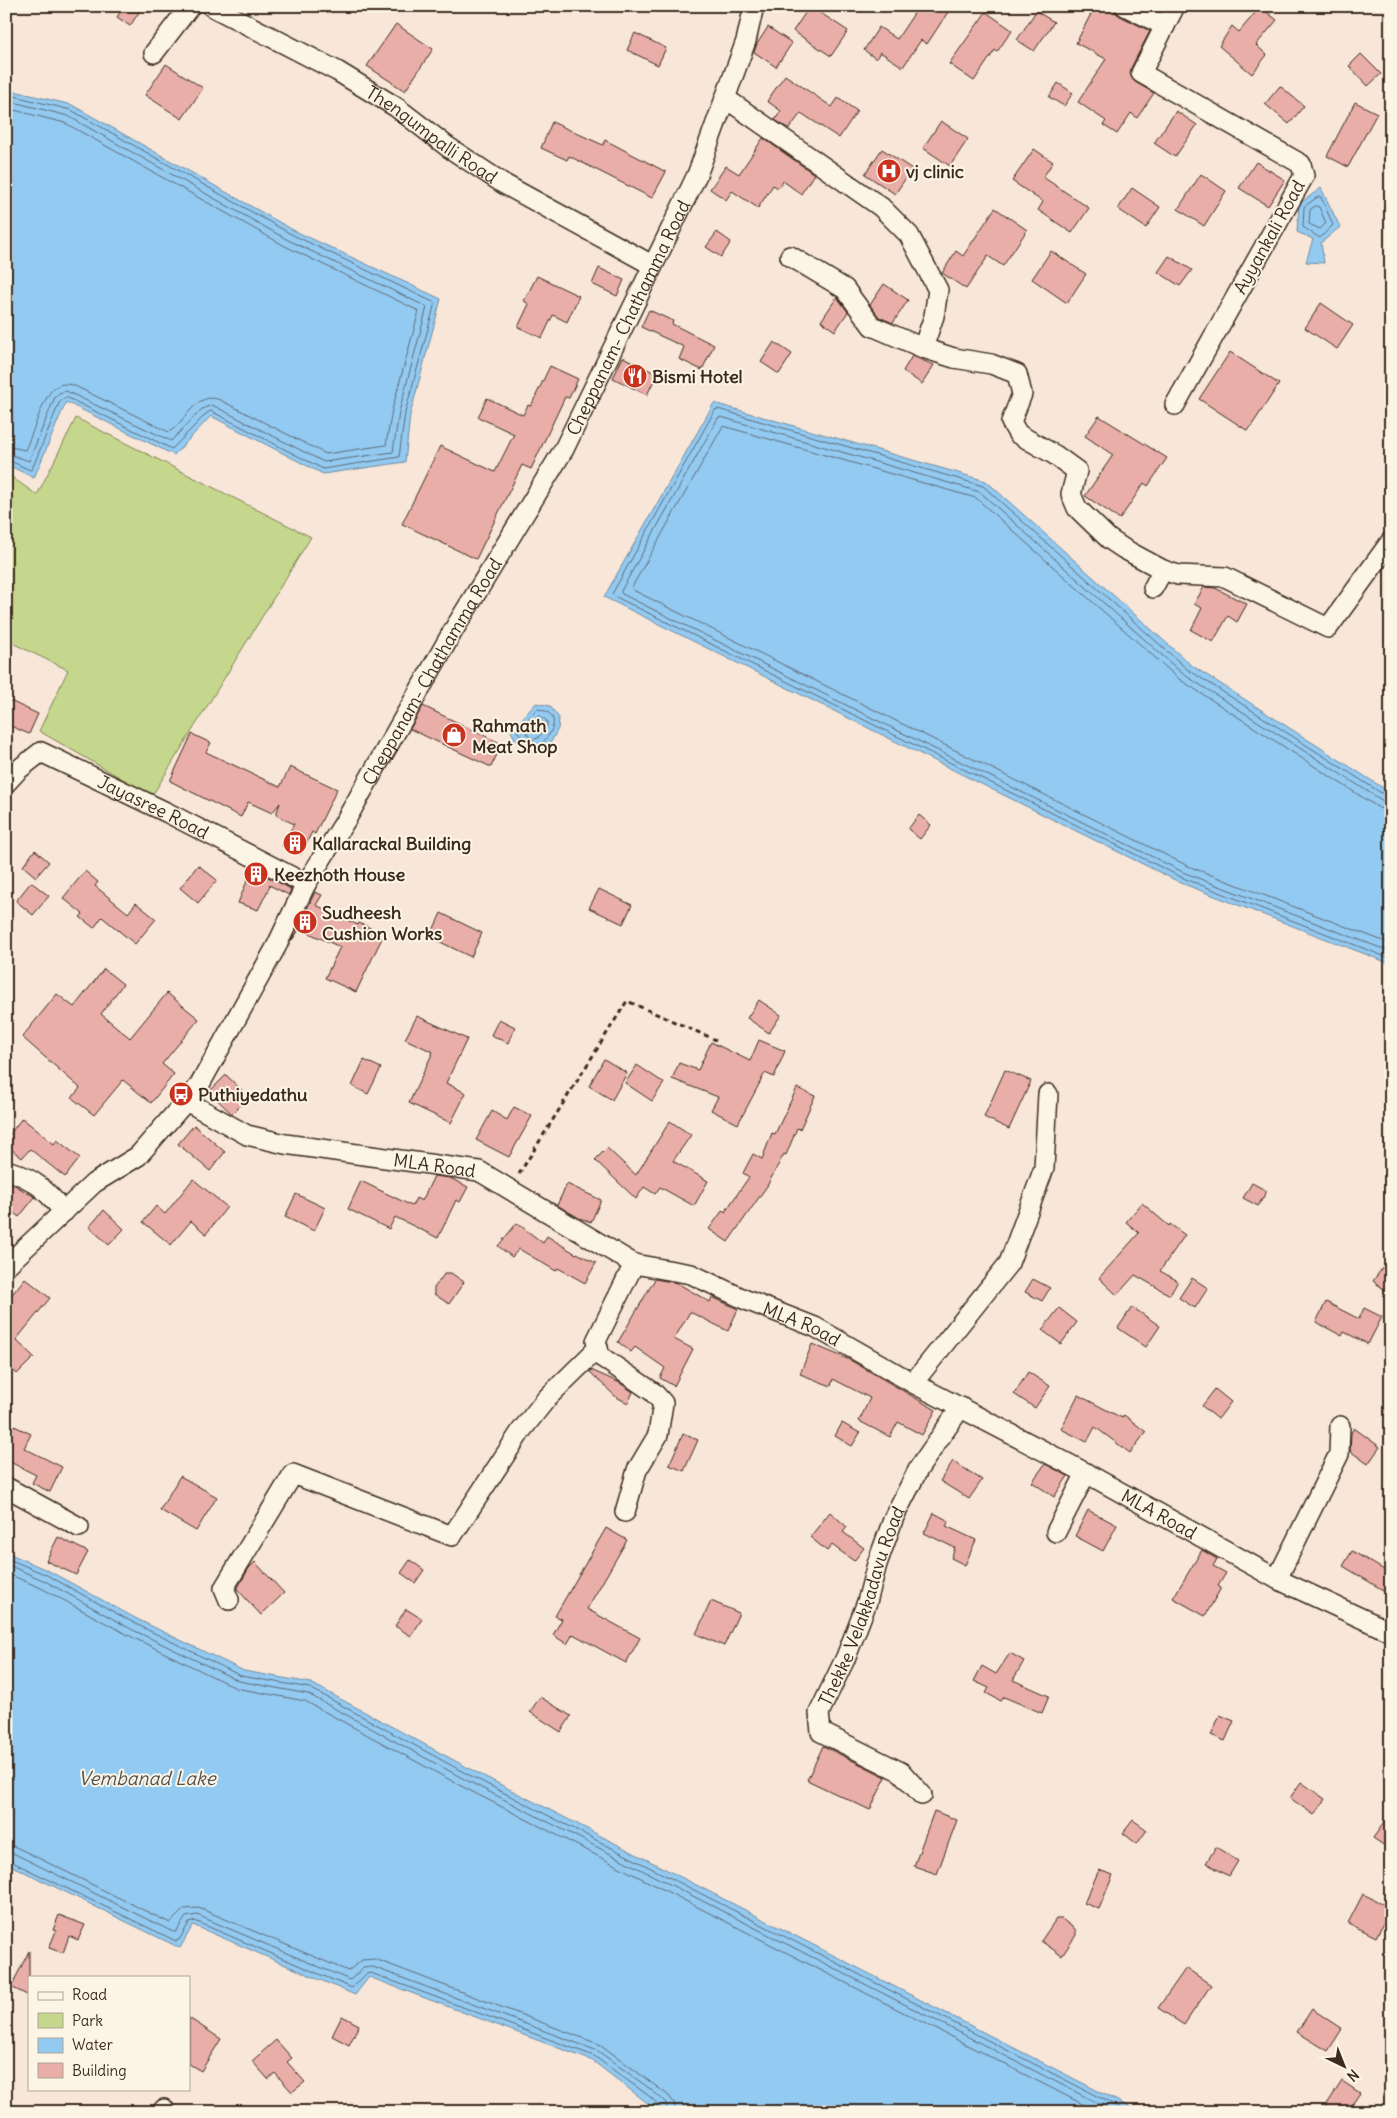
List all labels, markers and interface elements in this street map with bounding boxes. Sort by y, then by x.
street label: Thengumpalli Road [362,80,502,188]
hospital icon: vj clinic [876,158,902,184]
place label: vj clinic [906,160,964,183]
street label: Ayyankali Road [1228,176,1310,298]
street label: Cheppanam- Chathamma Road [561,196,695,439]
restaurant icon: Bismi Hotel [622,363,648,389]
place label: Bismi Hotel [652,365,743,388]
street label: Cheppanam- Chathamma Road [357,553,507,789]
place label: Rahmath Meat Shop [472,714,558,758]
shop icon: Rahmath Meat Shop [441,722,467,748]
street label: Jayasree Road [94,770,213,844]
building icon: Kallarackal Building [282,830,308,856]
place label: Kallarackal Building [312,832,471,855]
building icon: Keezhoth House [243,861,269,887]
place label: Keezhoth House [274,863,406,886]
place label: Sudheesh Cushion Works [322,901,442,945]
building icon: Sudheesh Cushion Works [292,909,318,935]
bus stop icon: Puthiyedathu [168,1081,194,1107]
place label: Puthiyedathu [198,1083,308,1106]
street label: MLA Road [392,1148,478,1182]
street label: MLA Road [760,1296,845,1351]
street label: MLA Road [1118,1484,1201,1544]
street label: Thekke Velakkadavu Road [813,1502,909,1709]
water label: Vembanad Lake [78,1766,218,1790]
legend [28,1976,190,2090]
text: Road [72,1985,107,2004]
text: Park [72,2011,103,2030]
text: Water [72,2035,113,2054]
north arrow [1320,2040,1370,2090]
text: Building [72,2061,127,2080]
text: N [1343,2066,1363,2085]

